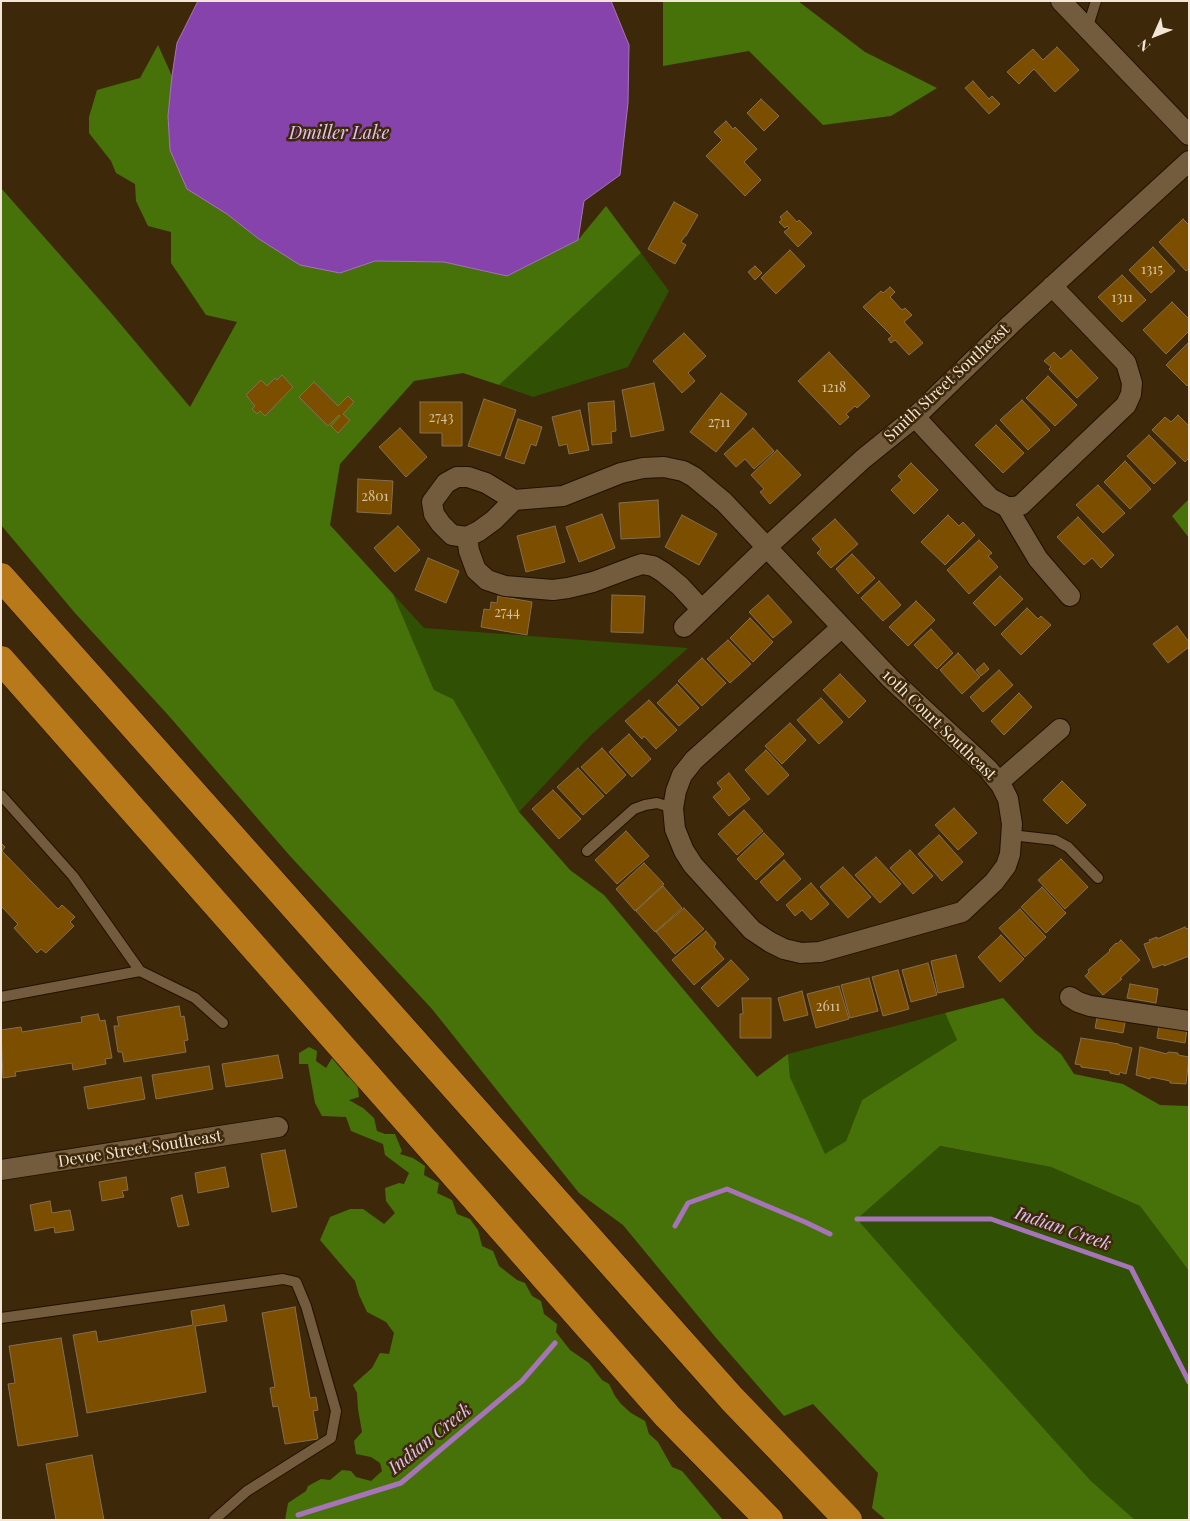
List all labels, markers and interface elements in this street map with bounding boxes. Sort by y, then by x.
north arrow [1130,10,1180,60]
text: N [1134,36,1154,56]
water label: Dmiller Lake [289,122,389,144]
house number: 1315 [1141,262,1163,278]
house number: 1311 [1111,290,1133,306]
street label: Smith Street Southeast [880,320,1014,446]
house number: 1218 [822,380,846,396]
house number: 2743 [429,410,453,426]
house number: 2711 [708,415,730,431]
house number: 2801 [361,489,389,505]
house number: 2744 [494,605,520,621]
street label: 10th Court Southeast [878,666,1000,784]
house number: 2611 [816,999,840,1015]
street label: Devoe Street Southeast [57,1127,223,1171]
water label: Indian Creek [1012,1202,1114,1256]
water label: Indian Creek [384,1399,476,1479]

